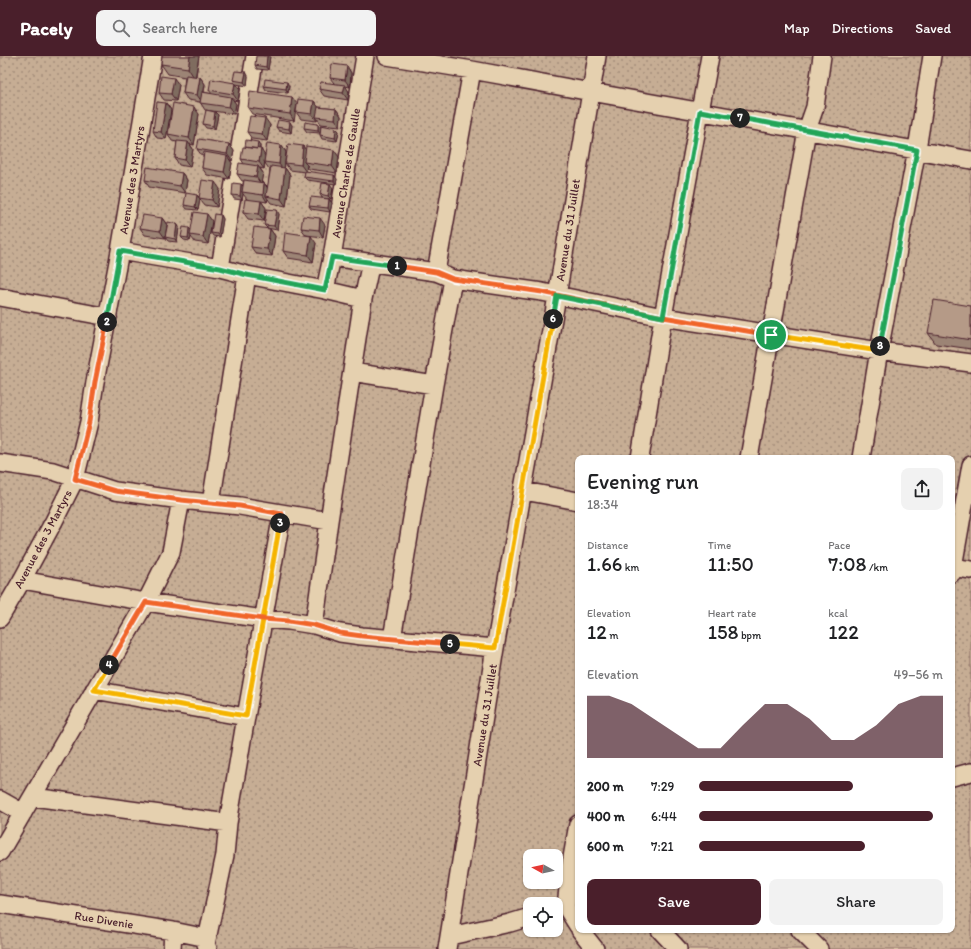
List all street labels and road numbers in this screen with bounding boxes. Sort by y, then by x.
street label: Avenue Charles de Gaulle [329,107,363,239]
street label: Avenue des 3 Martyrs [117,125,147,235]
street label: Avenue du 31 Juillet [553,177,583,282]
street label: Avenue des 3 Martyrs [11,487,75,591]
street label: Avenue du 31 Juillet [470,662,500,767]
street label: Rue Divenie [74,908,135,932]

